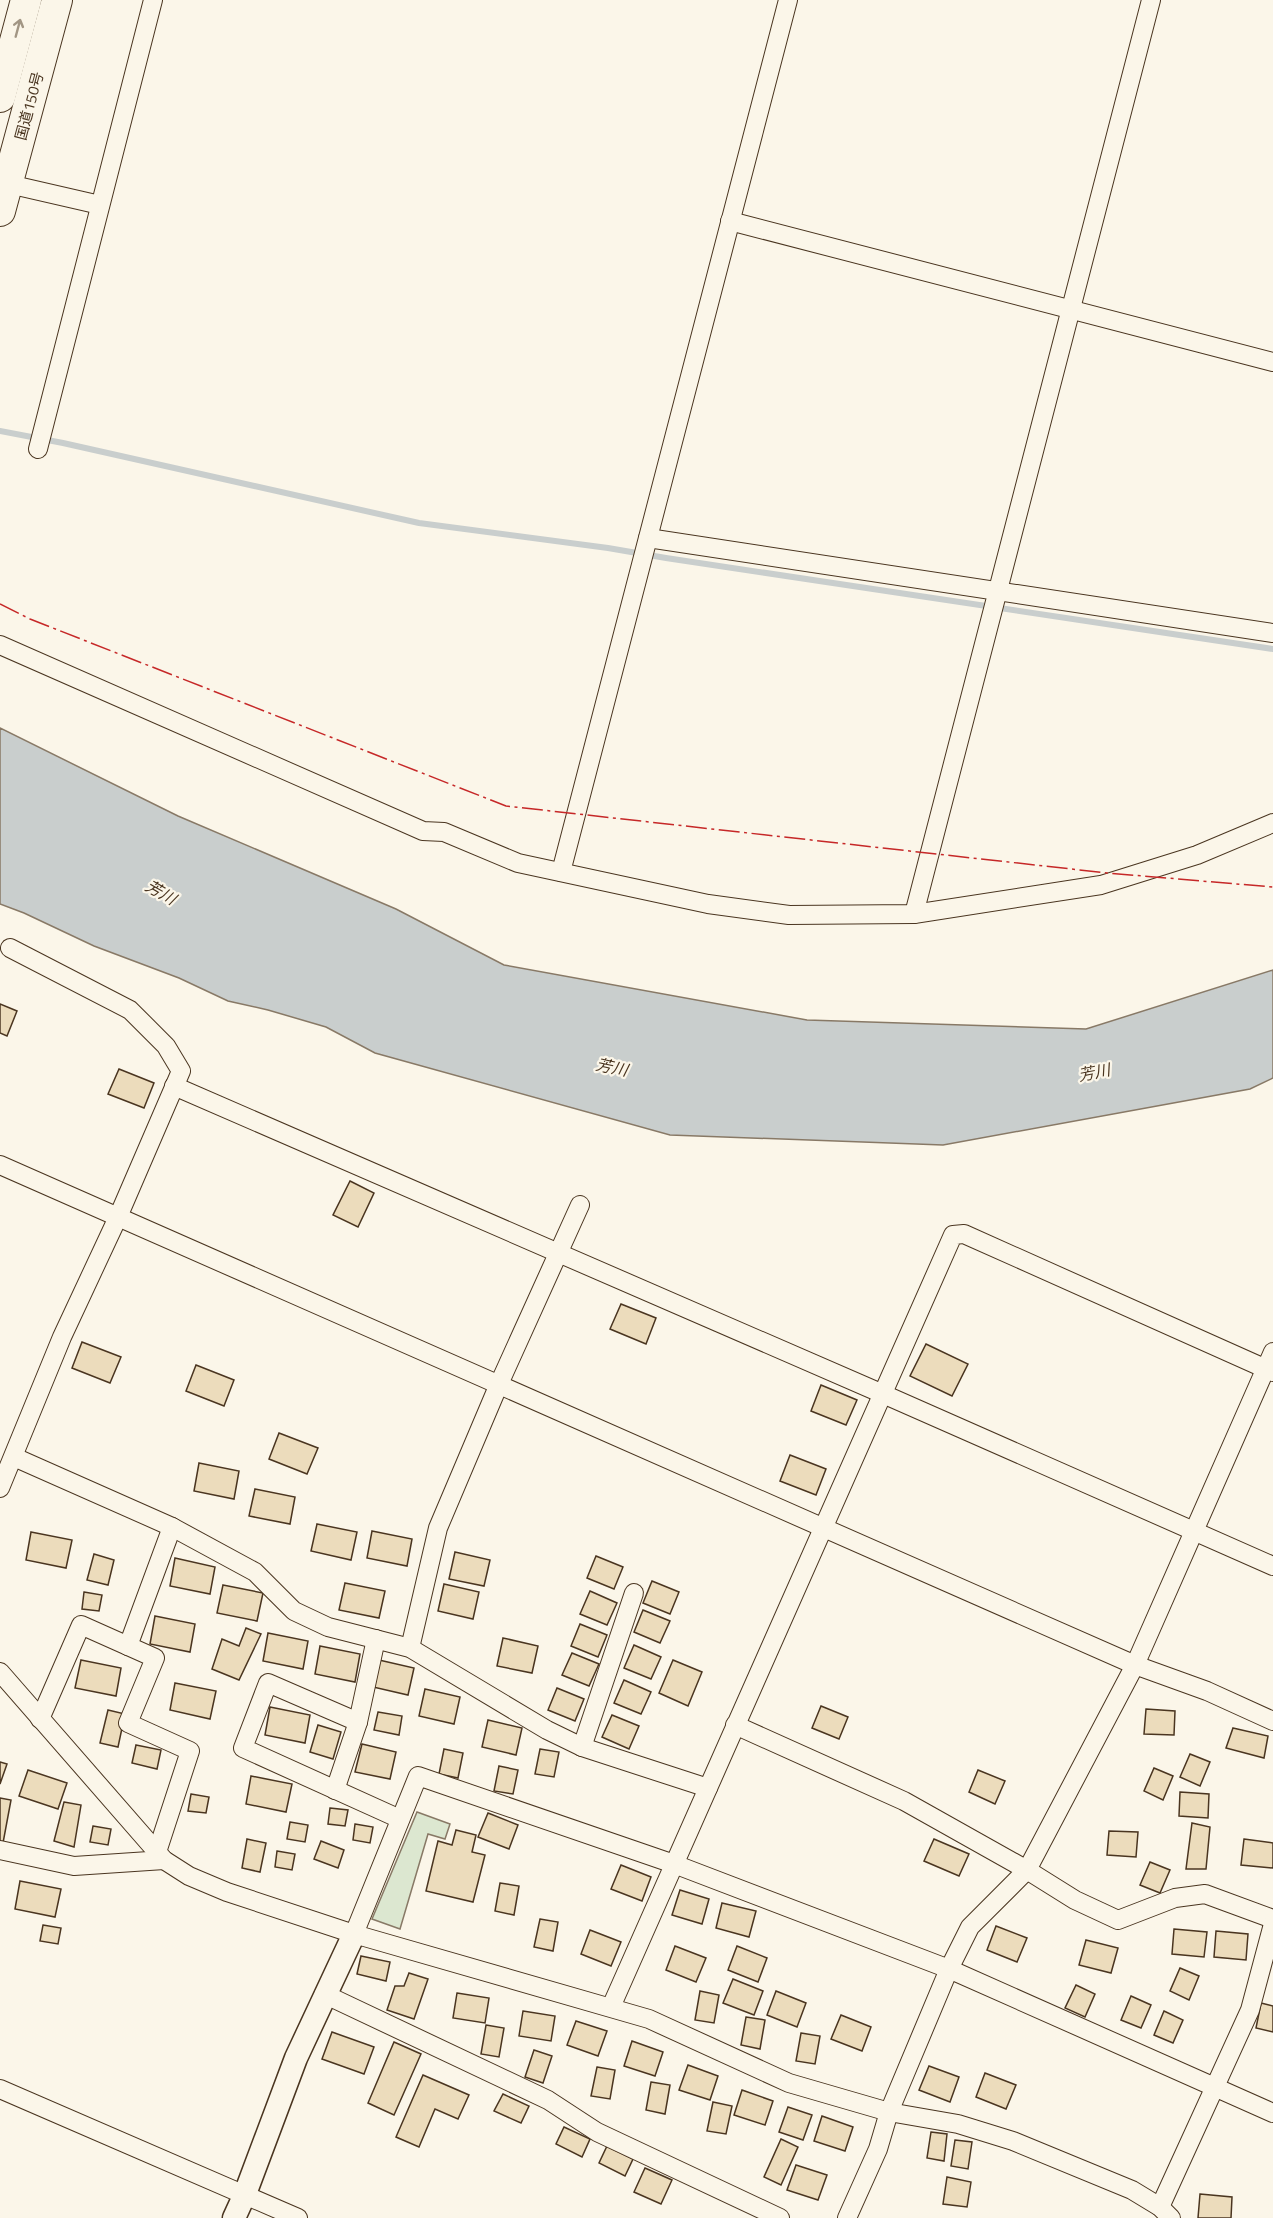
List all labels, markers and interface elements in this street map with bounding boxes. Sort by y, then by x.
one-way arrow [13,19,25,38]
street label: 国道150号 [9,69,49,143]
water label: 芳川 [141,874,183,911]
water label: 芳川 [594,1052,632,1082]
water label: 芳川 [1076,1057,1114,1087]

